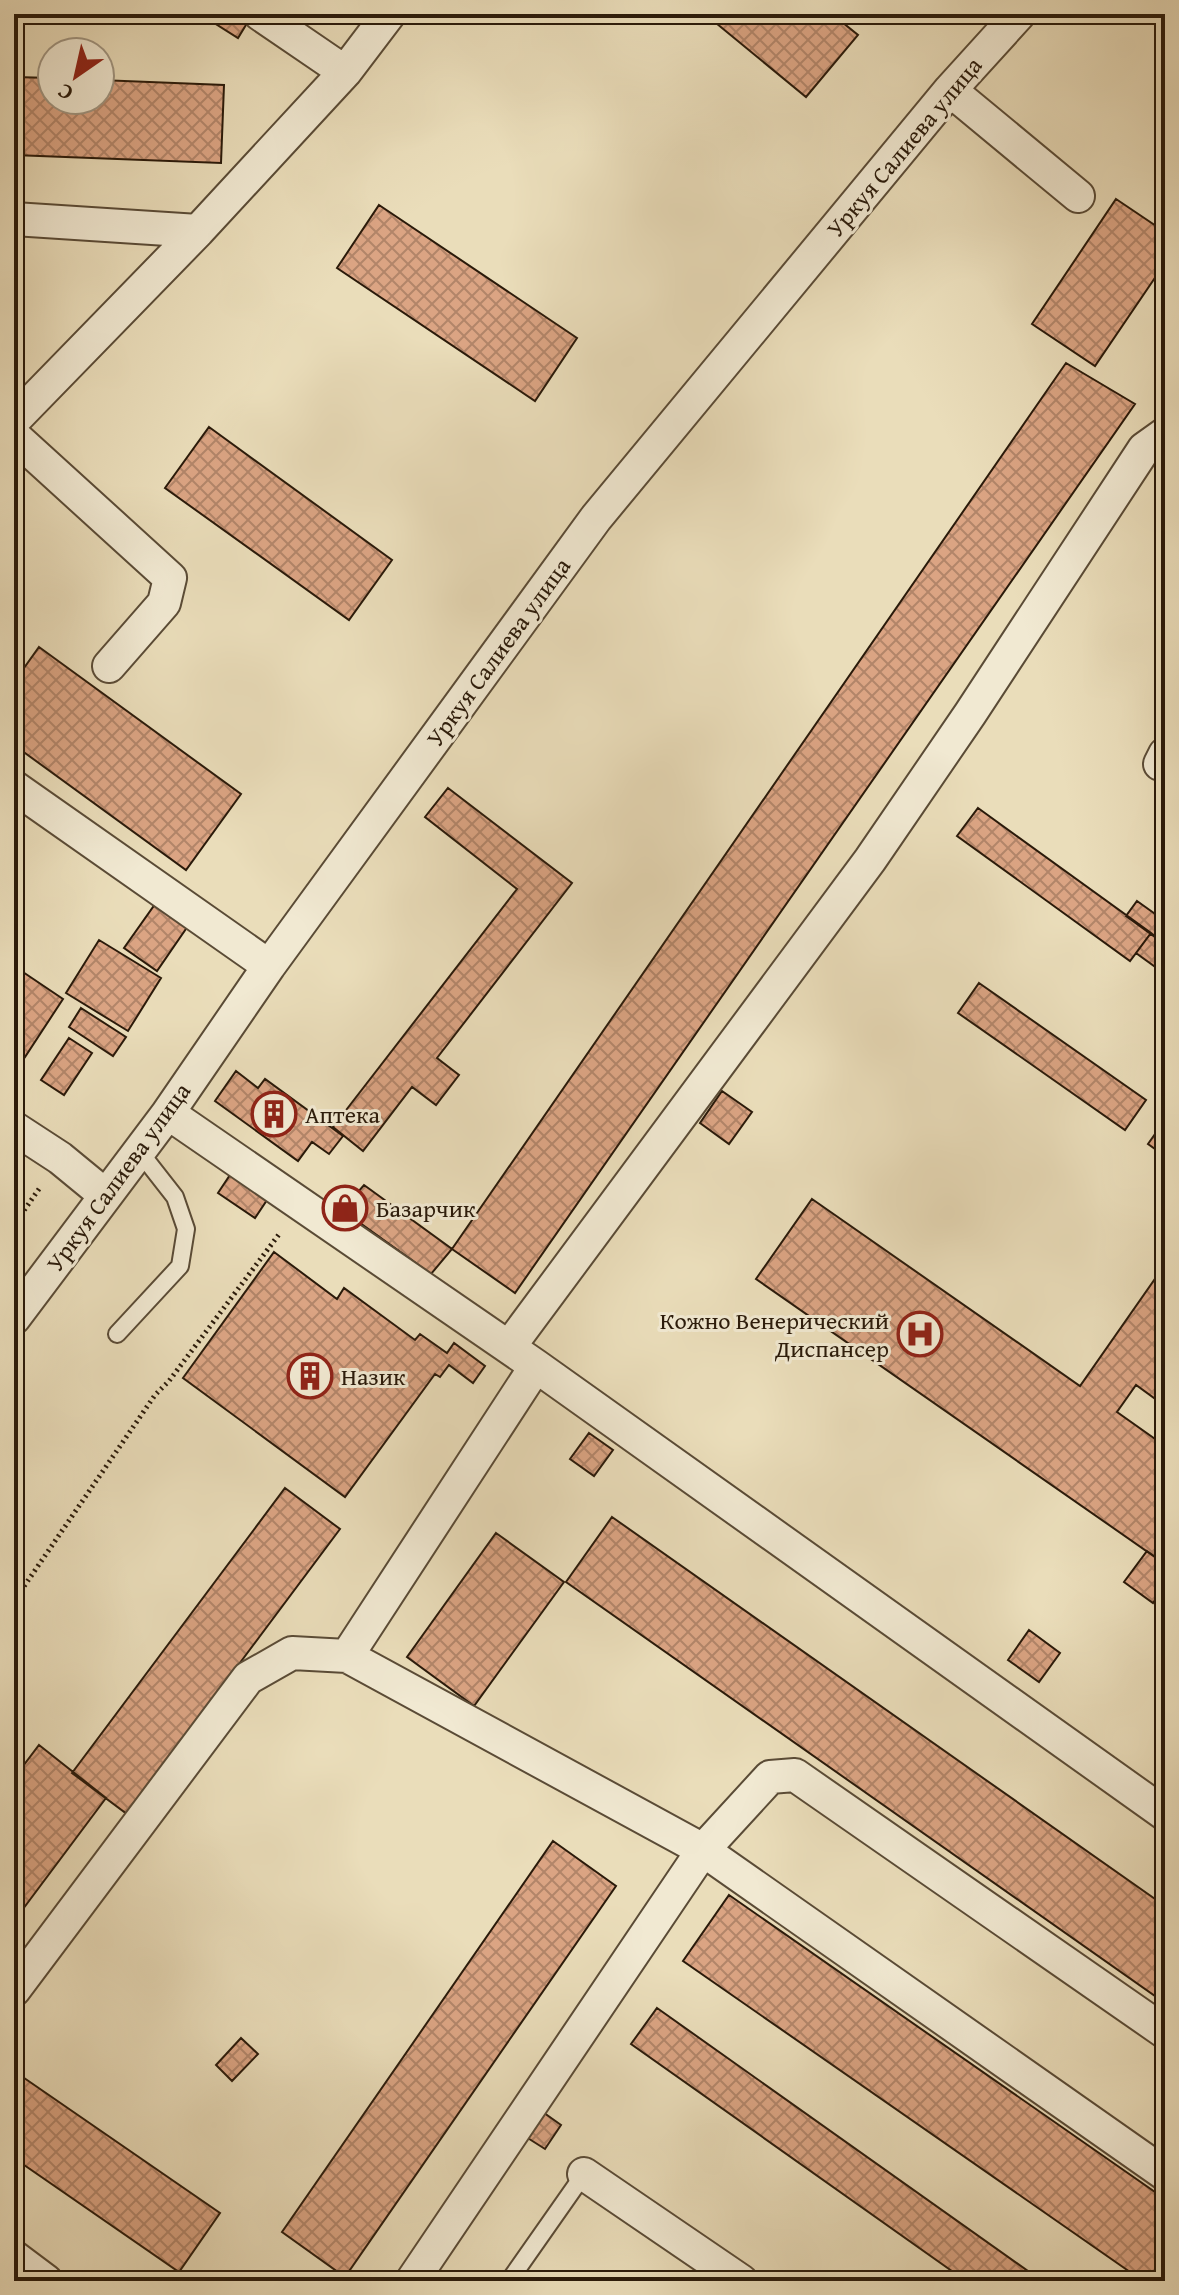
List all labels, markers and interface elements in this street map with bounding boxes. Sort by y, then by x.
north arrow [36,36,116,116]
street label: Уркуя Салиева улица [818,49,990,245]
text: С [51,76,79,109]
street label: Уркуя Салиева улица [417,550,579,754]
street label: Уркуя Салиева улица [37,1075,199,1279]
building icon: Аптека [250,1090,298,1138]
place label: Аптека [305,1097,381,1132]
shop icon: Базарчик [321,1184,369,1232]
place label: Базарчик [376,1191,476,1226]
place label: Кожно Венерический Диспансер [660,1303,889,1366]
hospital icon: Кожно Венерический Диспансер [896,1310,944,1358]
building icon: Назик [286,1352,334,1400]
place label: Назик [341,1359,406,1394]

